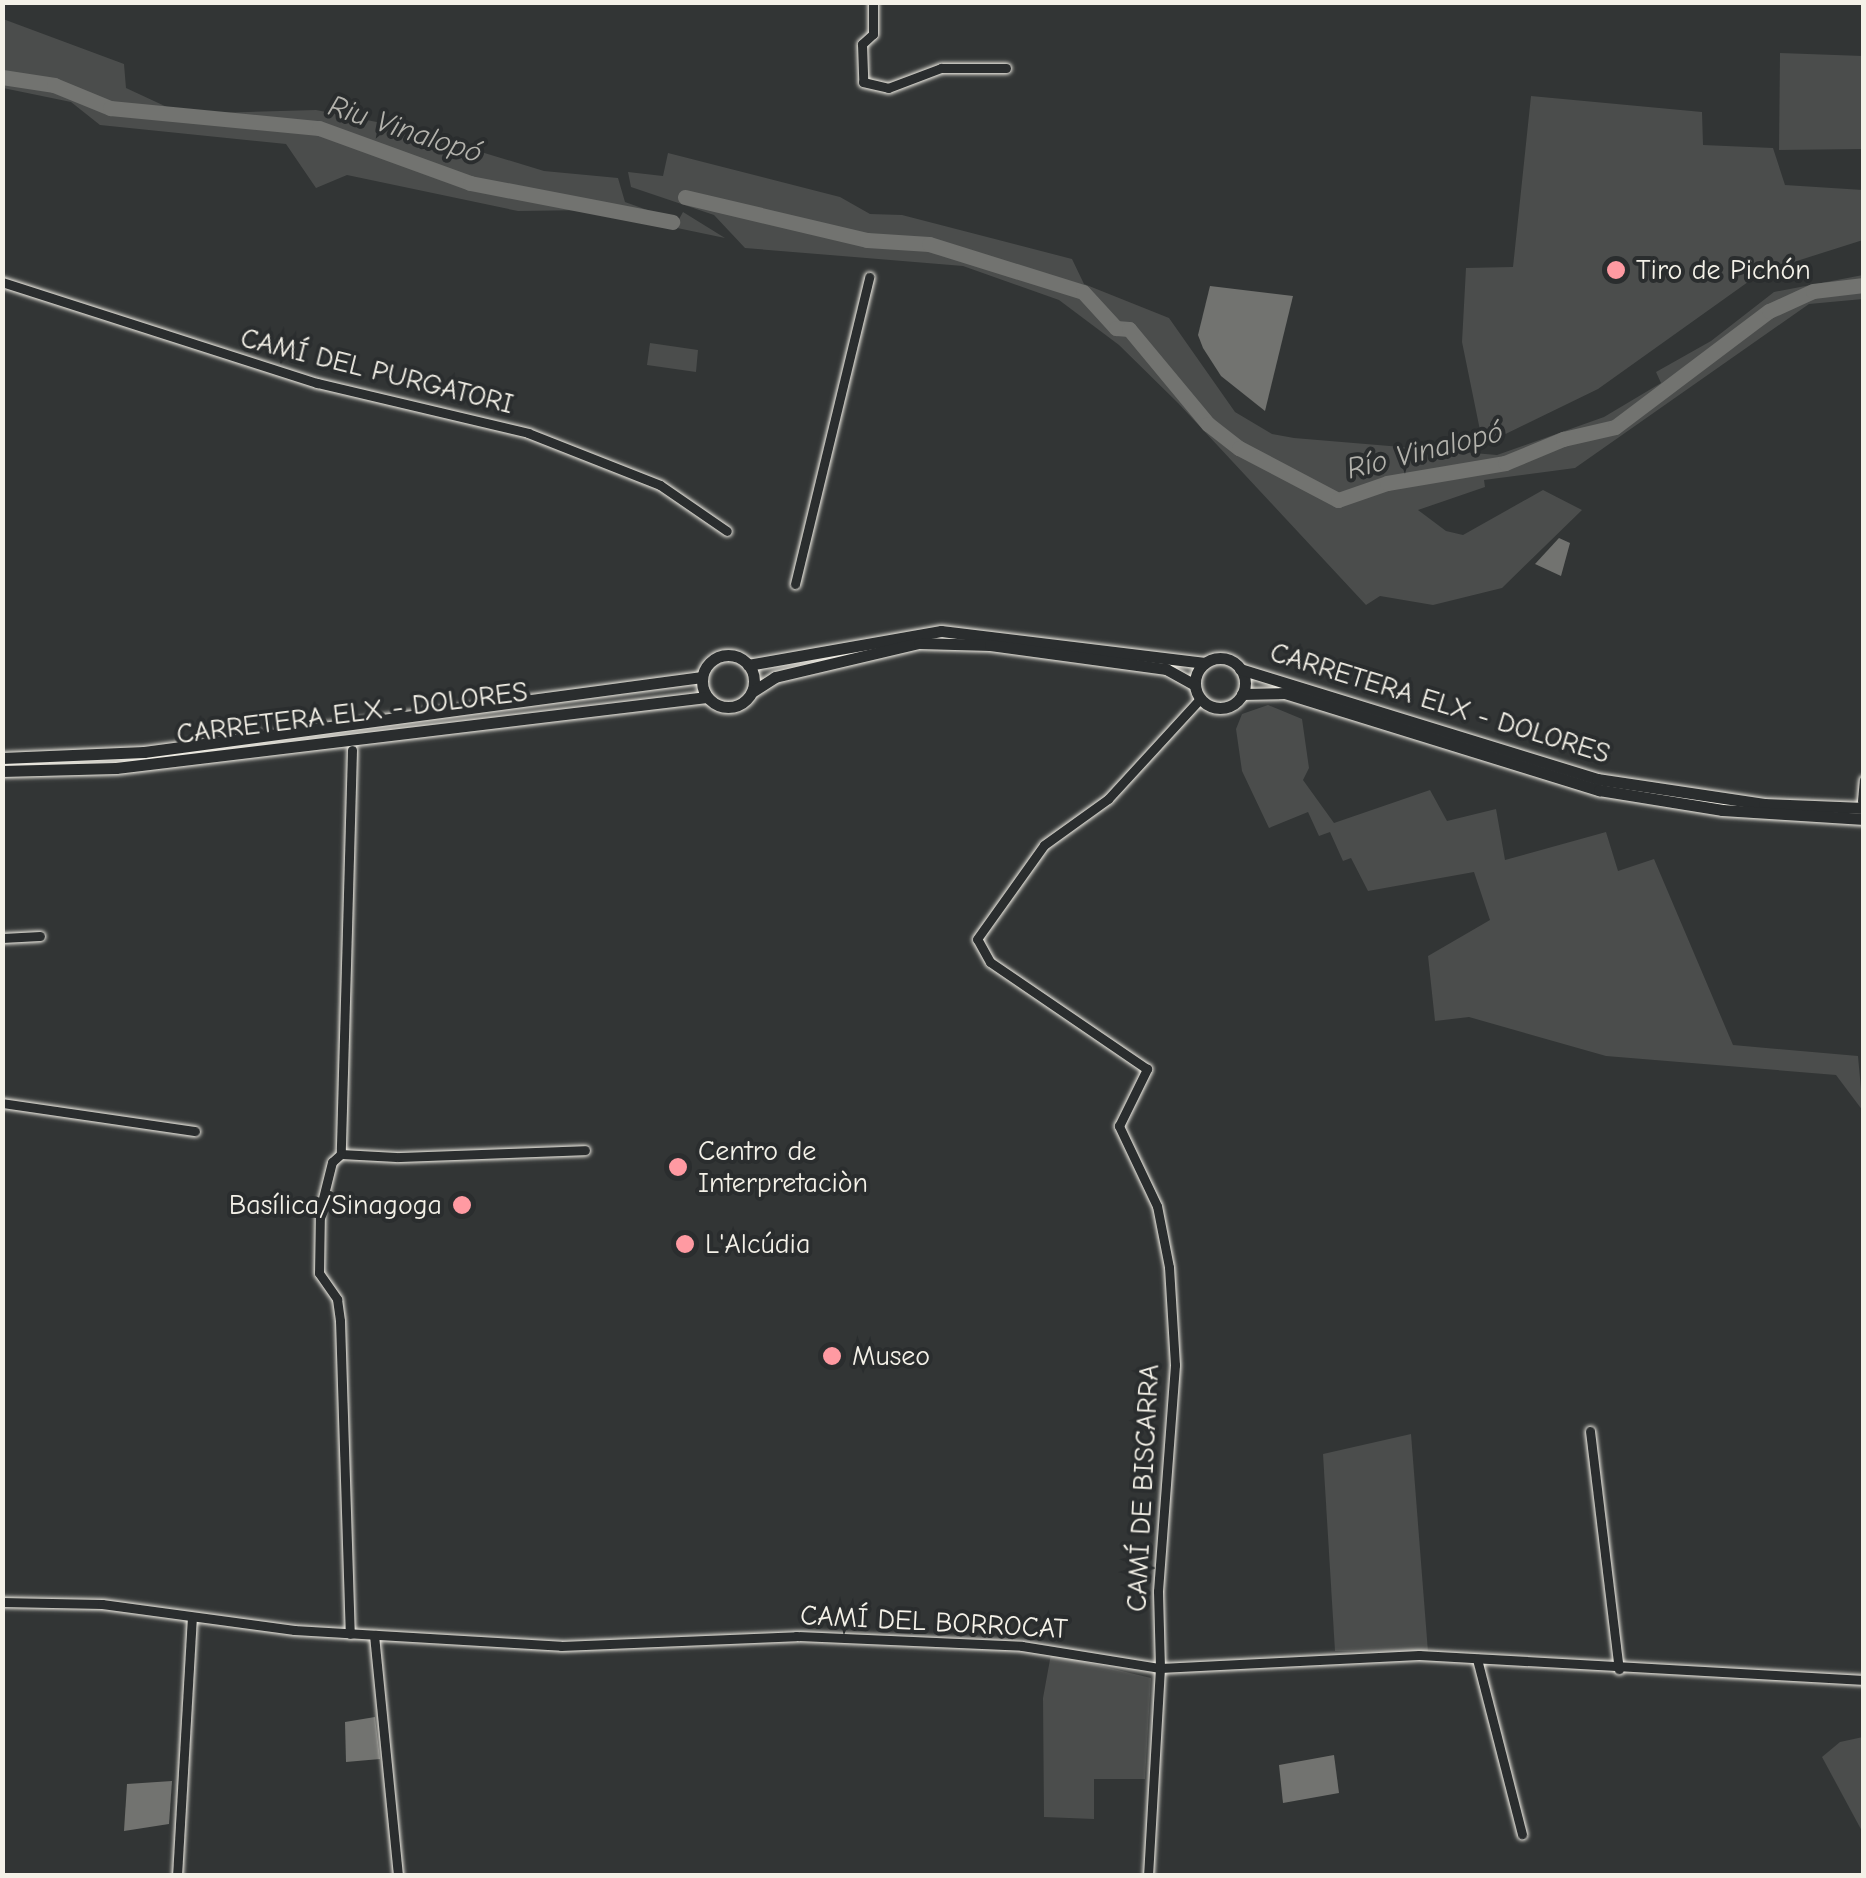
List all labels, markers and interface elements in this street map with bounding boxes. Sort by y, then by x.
water label: Riu Vinalopó [324,88,486,172]
place label: Tiro de Pichón [1636,253,1811,287]
marker: Tiro de Pichón [1605,259,1627,281]
street label: CAMÍ DEL PURGATORI [237,321,517,421]
water label: Río Vinalopó [1343,414,1507,488]
street label: CARRETERA ELX - DOLORES [1266,635,1614,771]
street label: CARRETERA ELX - DOLORES [175,675,529,751]
place label: Centro de Interpretaciòn [698,1134,868,1200]
marker: Centro de Interpretaciòn [667,1156,689,1178]
place label: Basílica/Sinagoga [229,1188,442,1222]
marker: Basílica/Sinagoga [451,1194,473,1216]
place label: L'Alcúdia [705,1227,810,1261]
marker: L'Alcúdia [674,1233,696,1255]
place label: Museo [852,1339,930,1373]
marker: Museo [821,1345,843,1367]
street label: CAMÍ DE BISCARRA [1120,1363,1166,1613]
street label: CAMÍ DEL BORROCAT [799,1598,1069,1646]

